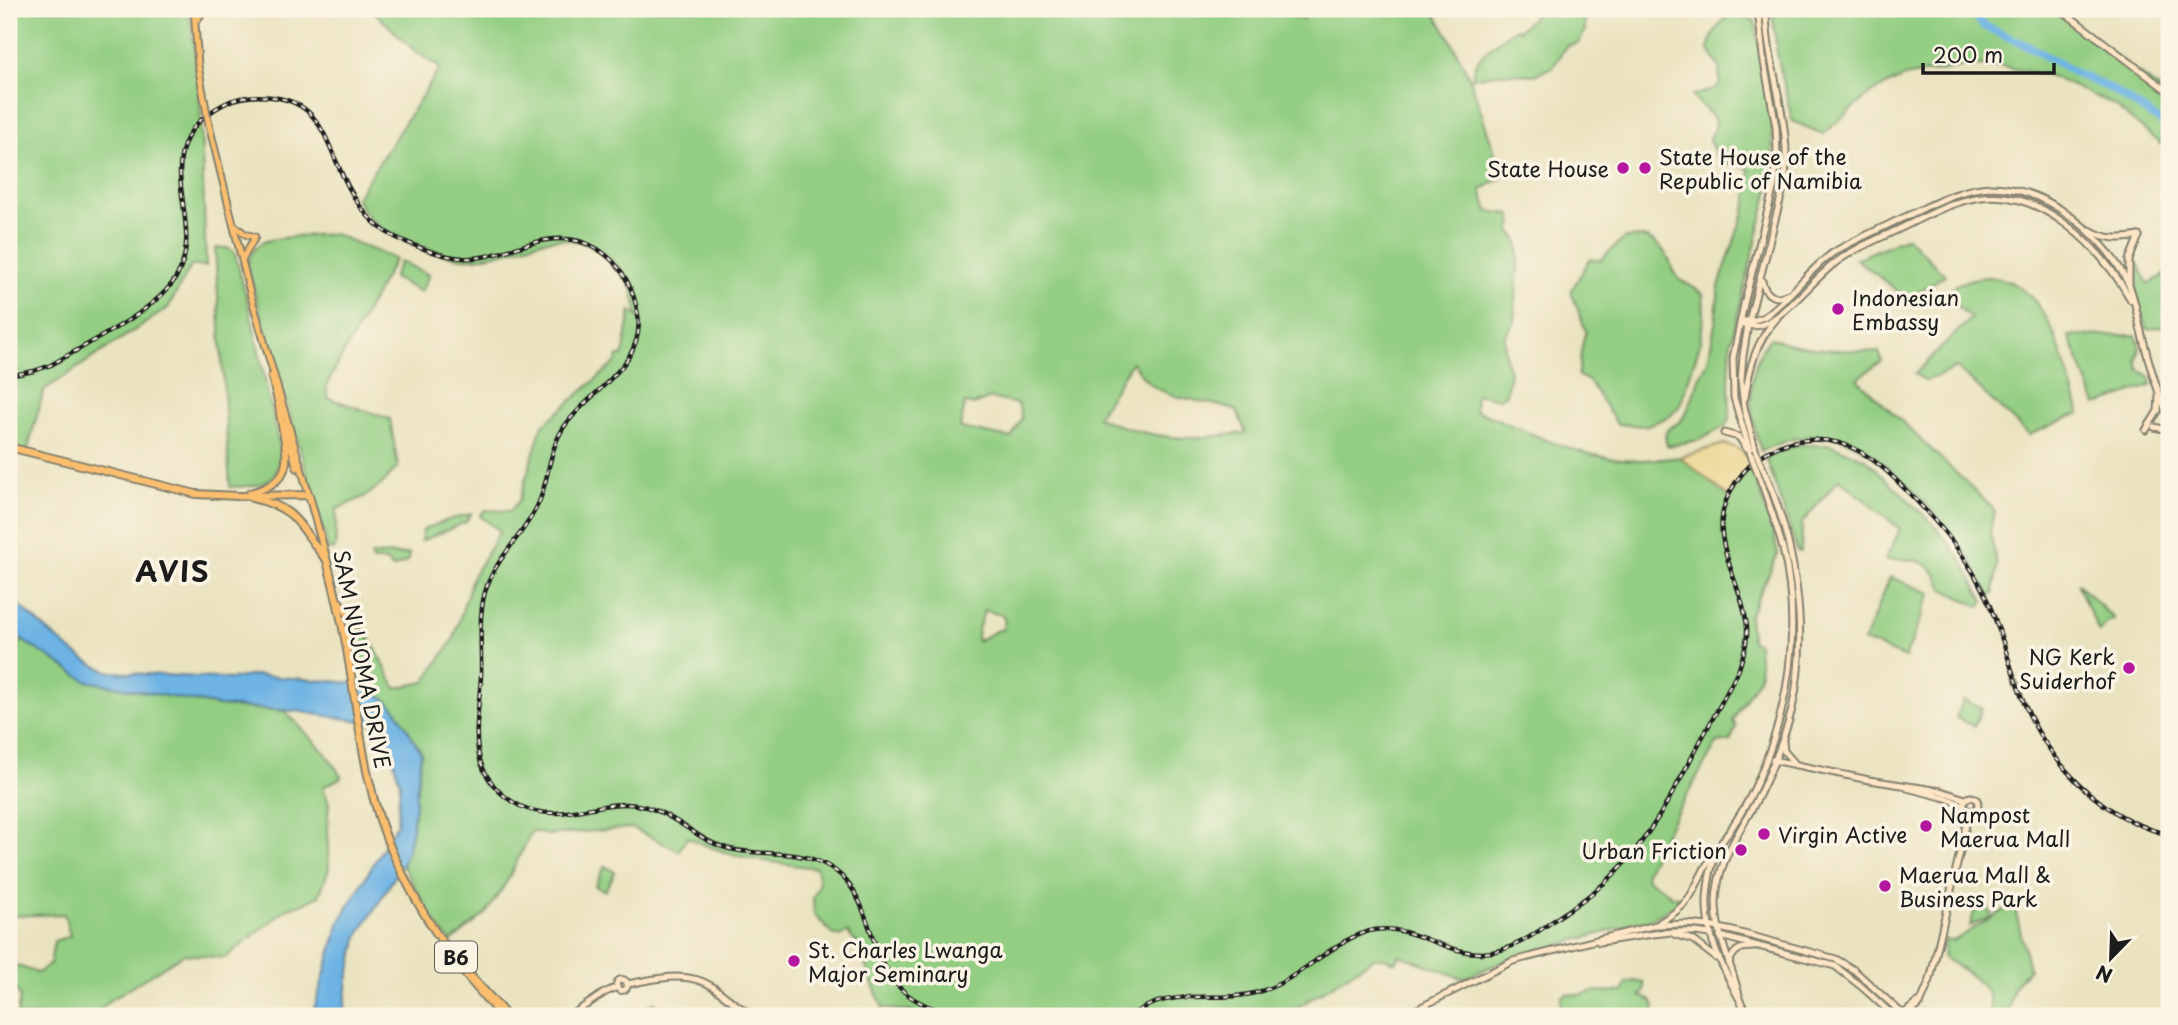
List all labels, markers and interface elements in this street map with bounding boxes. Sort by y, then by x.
scale bar [1923,32,2054,76]
text: 200 m [1933,38,2003,70]
place label: State House of the Republic of Namibia [1659,140,1862,196]
place label: State House [1487,152,1609,184]
marker: State House [1615,160,1631,176]
marker: State House of the Republic of Namibia [1637,160,1653,176]
place label: Indonesian Embassy [1852,281,1959,337]
marker: Indonesian Embassy [1830,301,1846,317]
street label: SAM NUJOMA DRIVE [326,547,400,771]
district label: AVIS [135,549,211,592]
place label: NG Kerk Suiderhof [2019,640,2117,696]
marker: NG Kerk Suiderhof [2121,660,2137,676]
place label: Nampost Maerua Mall [1940,798,2070,854]
place label: Virgin Active [1778,818,1907,850]
marker: Nampost Maerua Mall [1918,818,1934,834]
marker: Virgin Active [1756,826,1772,842]
place label: Urban Friction [1581,834,1727,866]
marker: Urban Friction [1733,842,1749,858]
place label: Maerua Mall & Business Park [1899,858,2051,914]
marker: Maerua Mall & Business Park [1877,878,1893,894]
north arrow [2076,923,2146,993]
place label: St. Charles Lwanga Major Seminary [808,933,1002,989]
road number: B6 [435,942,477,973]
marker: St. Charles Lwanga Major Seminary [786,953,802,969]
text: N [2092,959,2116,990]

